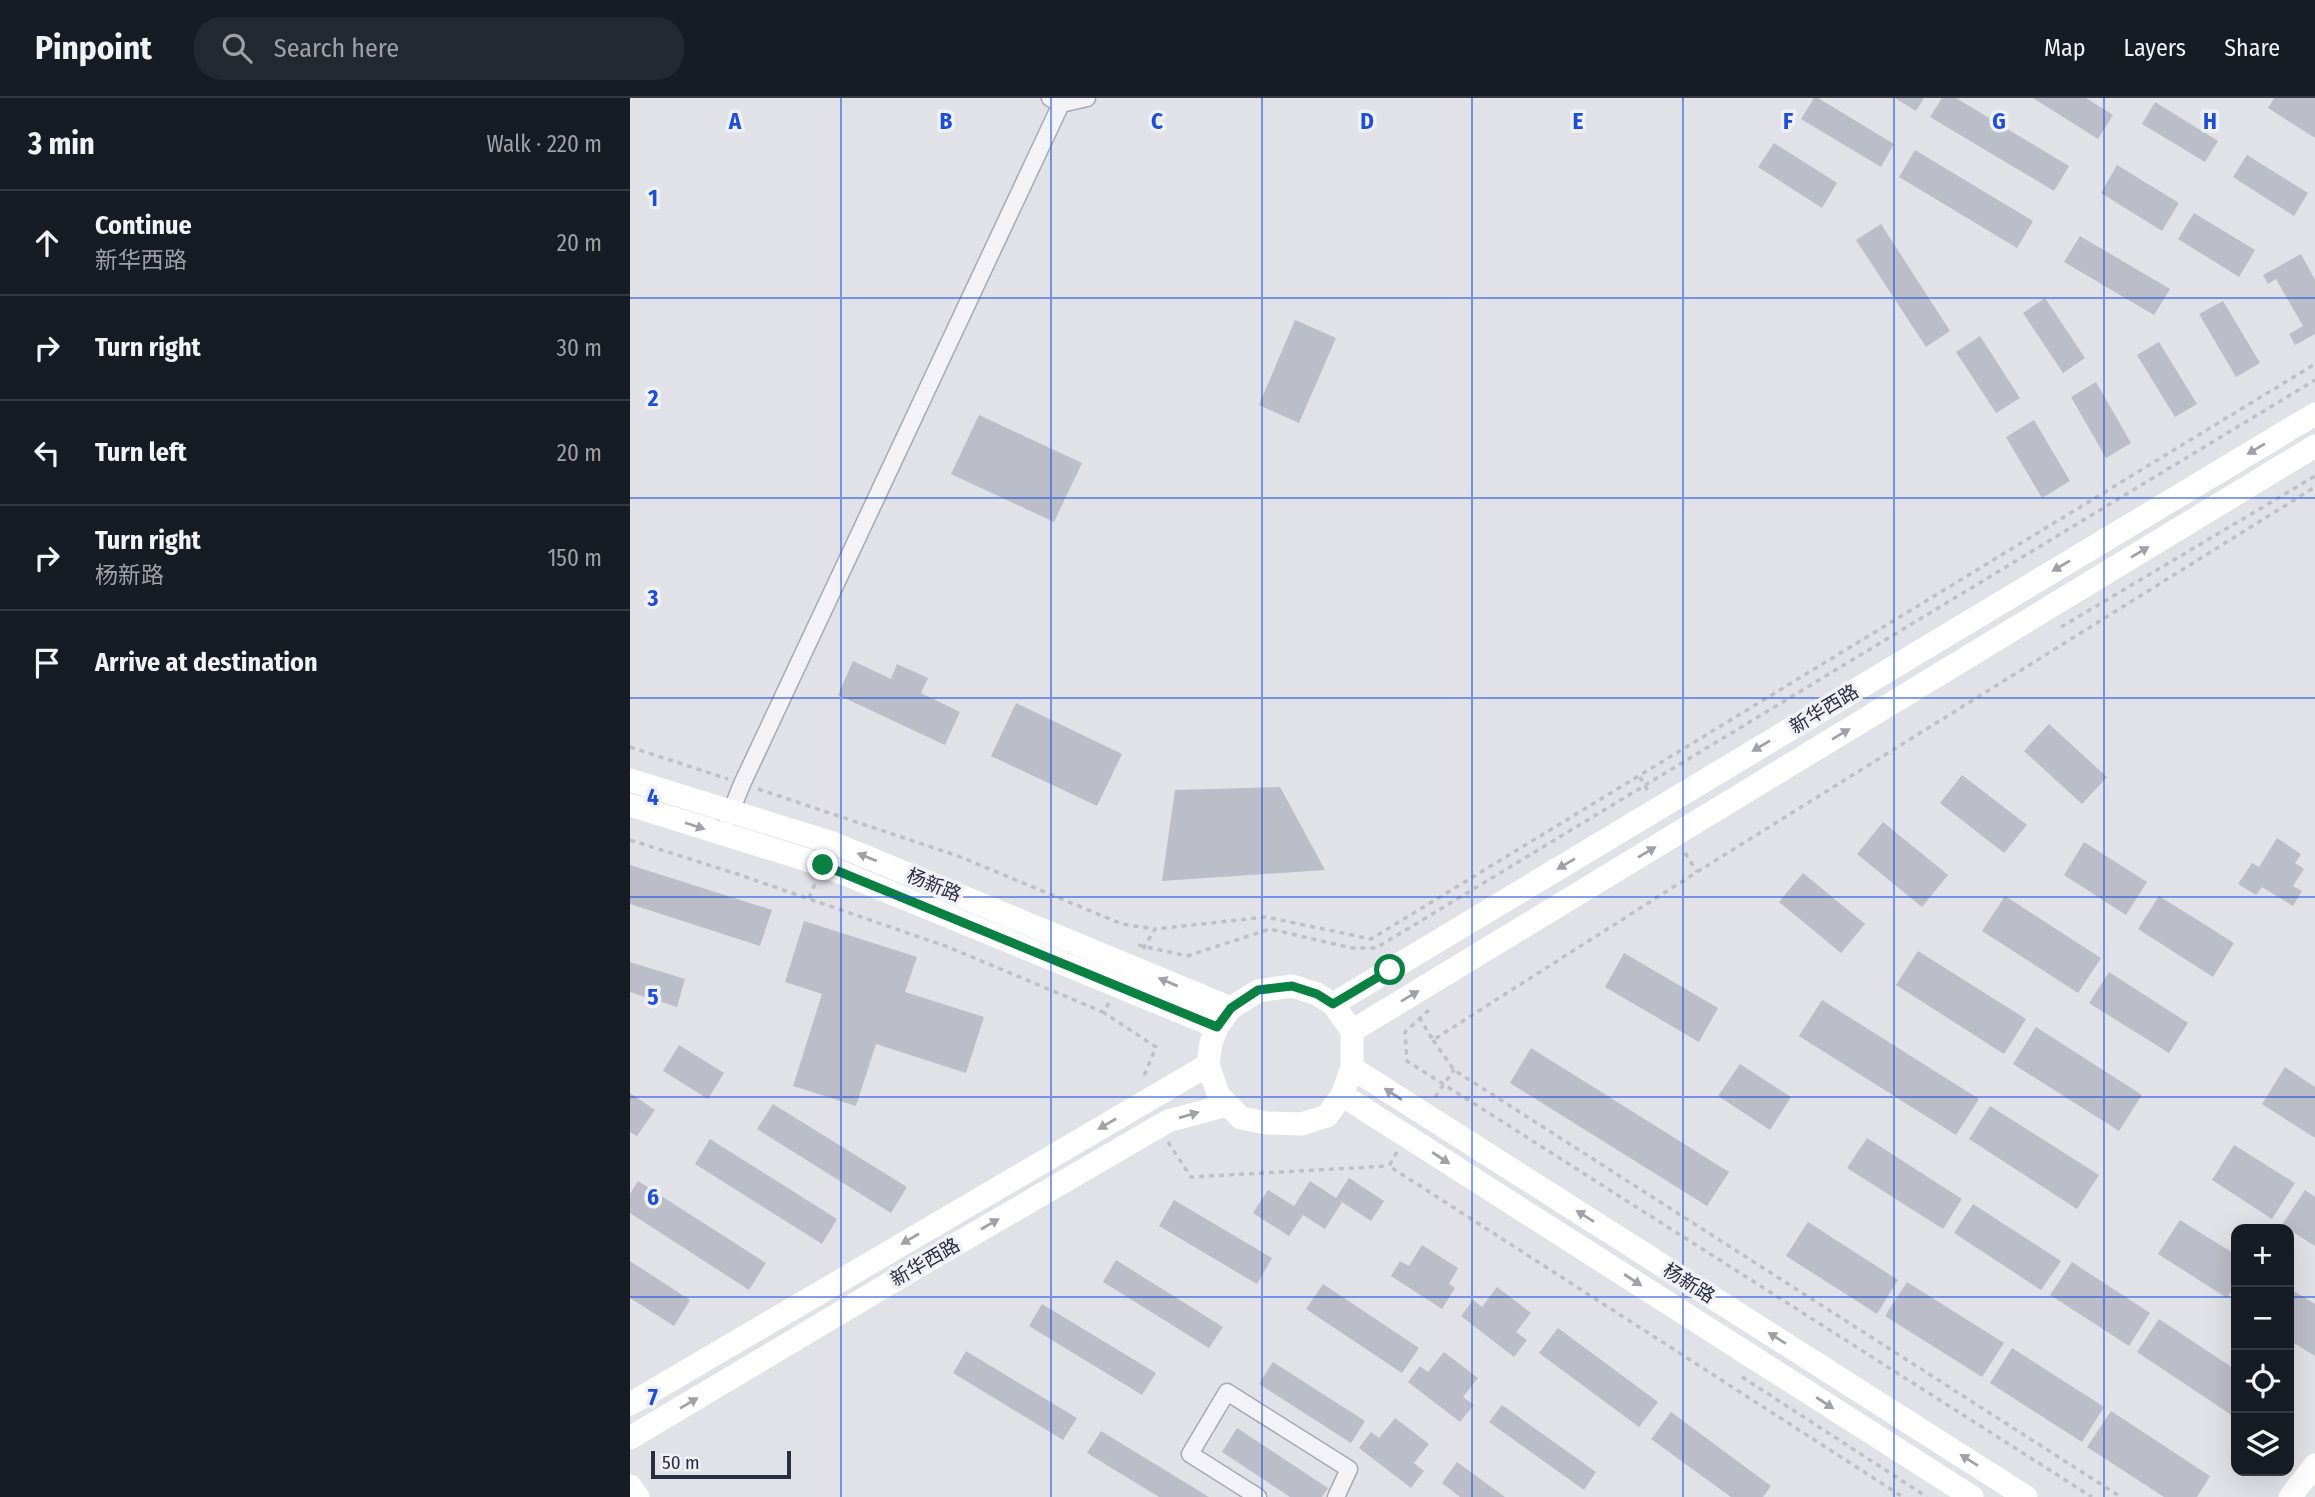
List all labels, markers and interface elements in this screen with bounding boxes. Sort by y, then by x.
search box [194,17,684,80]
text: Pinpoint [35,28,152,68]
icon: search [218,29,256,67]
text: Search here [274,33,399,64]
text: Map [2044,34,2086,62]
text: Layers [2124,34,2186,62]
text: Share [2224,34,2280,62]
text: A [728,107,742,135]
text: B [940,107,953,135]
text: C [1151,107,1163,135]
text: D [1360,107,1374,135]
text: E [1573,107,1584,135]
text: F [1783,107,1793,135]
text: G [1992,107,2006,135]
text: H [2203,107,2217,135]
text: 3 min [28,126,95,162]
text: Walk · 220 m [487,130,602,158]
text: 1 [648,184,658,212]
text: Continue [95,210,192,241]
icon: ahead [28,224,66,262]
text: 20 m [557,229,602,257]
text: 新华西路 [95,246,187,274]
icon: right [28,329,66,367]
text: Turn right [95,332,201,363]
text: 30 m [557,334,602,362]
text: 2 [647,384,659,412]
icon: left [28,434,66,472]
text: Turn left [95,437,187,468]
text: 20 m [557,439,602,467]
one-way arrow [2247,443,2266,455]
text: Turn right [95,525,201,556]
icon: right [28,539,66,577]
text: 150 m [547,544,602,572]
one-way arrow [2131,546,2150,559]
one-way arrow [2052,560,2071,572]
text: 杨新路 [95,561,164,589]
text: 3 [647,584,659,612]
icon: arrive [28,644,66,682]
text: Arrive at destination [95,647,318,678]
street label: 新华西路 [1785,680,1863,738]
one-way arrow [1832,728,1851,740]
one-way arrow [1752,740,1771,753]
text: 4 [647,783,659,811]
one-way arrow [685,821,706,832]
one-way arrow [1637,846,1656,859]
route end [807,849,838,880]
one-way arrow [857,851,877,863]
one-way arrow [1557,857,1576,870]
street label: 杨新路 [903,864,965,906]
route start [1374,954,1405,985]
one-way arrow [1157,976,1178,987]
text: 5 [647,983,659,1011]
one-way arrow [1401,990,1420,1002]
one-way arrow [1383,1088,1402,1101]
one-way arrow [1179,1110,1200,1120]
one-way arrow [1097,1118,1116,1131]
one-way arrow [1432,1151,1450,1165]
text: 6 [647,1183,659,1211]
one-way arrow [1575,1210,1594,1223]
one-way arrow [980,1218,999,1231]
map controls [2231,1224,2294,1476]
button: + [2231,1224,2294,1287]
street label: 新华西路 [886,1233,964,1291]
one-way arrow [901,1233,920,1245]
street label: 杨新路 [1659,1258,1719,1308]
one-way arrow [1623,1274,1642,1287]
button: − [2231,1287,2294,1350]
one-way arrow [1767,1332,1786,1345]
button: locate [2231,1350,2294,1413]
text: 7 [648,1383,658,1411]
one-way arrow [679,1396,698,1409]
one-way arrow [1815,1396,1834,1409]
button: layers [2231,1413,2294,1476]
scale bar [651,1448,791,1480]
text: 50 m [662,1451,700,1474]
one-way arrow [1959,1454,1978,1467]

